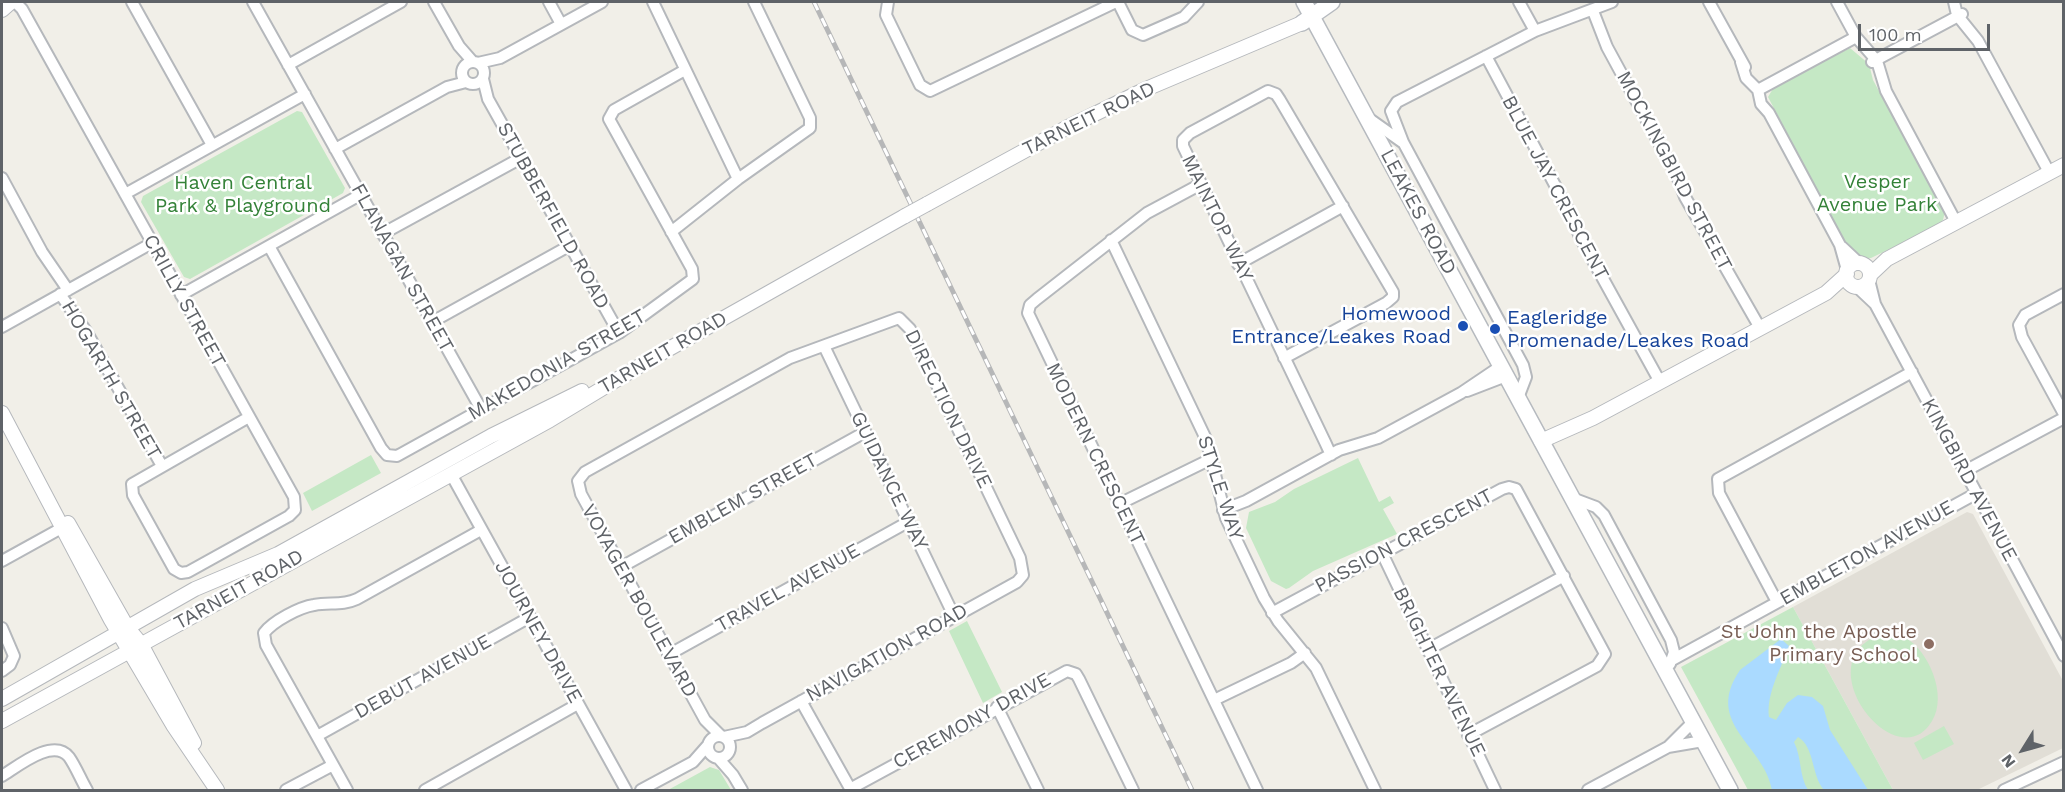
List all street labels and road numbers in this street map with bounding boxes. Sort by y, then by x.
street label: MOCKINGBIRD STREET [1611,67,1737,275]
street label: TARNEIT ROAD [1019,77,1159,161]
street label: BLUE JAY CRESCENT [1496,92,1614,284]
street label: STUBBERFIELD ROAD [492,118,614,314]
street label: LEAKES ROAD [1375,145,1461,279]
street label: MAINTOP WAY [1176,151,1258,285]
street label: FLANAGAN STREET [346,179,458,357]
street label: CRILLY STREET [138,230,230,372]
street label: HOGARTH STREET [56,296,166,464]
street label: MAKEDONIA STREET [464,304,650,426]
street label: TARNEIT ROAD [594,307,732,399]
street label: DIRECTION DRIVE [899,326,997,492]
street label: MODERN CRESCENT [1040,359,1150,549]
street label: KINGBIRD AVENUE [1916,394,2022,566]
street label: GUIDANCE WAY [845,408,933,554]
street label: STYLE WAY [1192,433,1248,543]
street label: EMBLEM STREET [664,448,822,550]
street label: PASSION CRESCENT [1311,484,1497,598]
street label: EMBLETON AVENUE [1776,495,1958,611]
street label: VOYAGER BOULEVARD [576,500,702,702]
street label: TRAVEL AVENUE [712,538,864,638]
street label: TARNEIT ROAD [170,545,308,635]
street label: JOURNEY DRIVE [489,557,587,707]
street label: BRIGHTER AVENUE [1388,583,1490,761]
street label: NAVIGATION ROAD [802,599,972,707]
street label: DEBUT AVENUE [350,630,496,724]
street label: CEREMONY DRIVE [889,668,1055,774]

